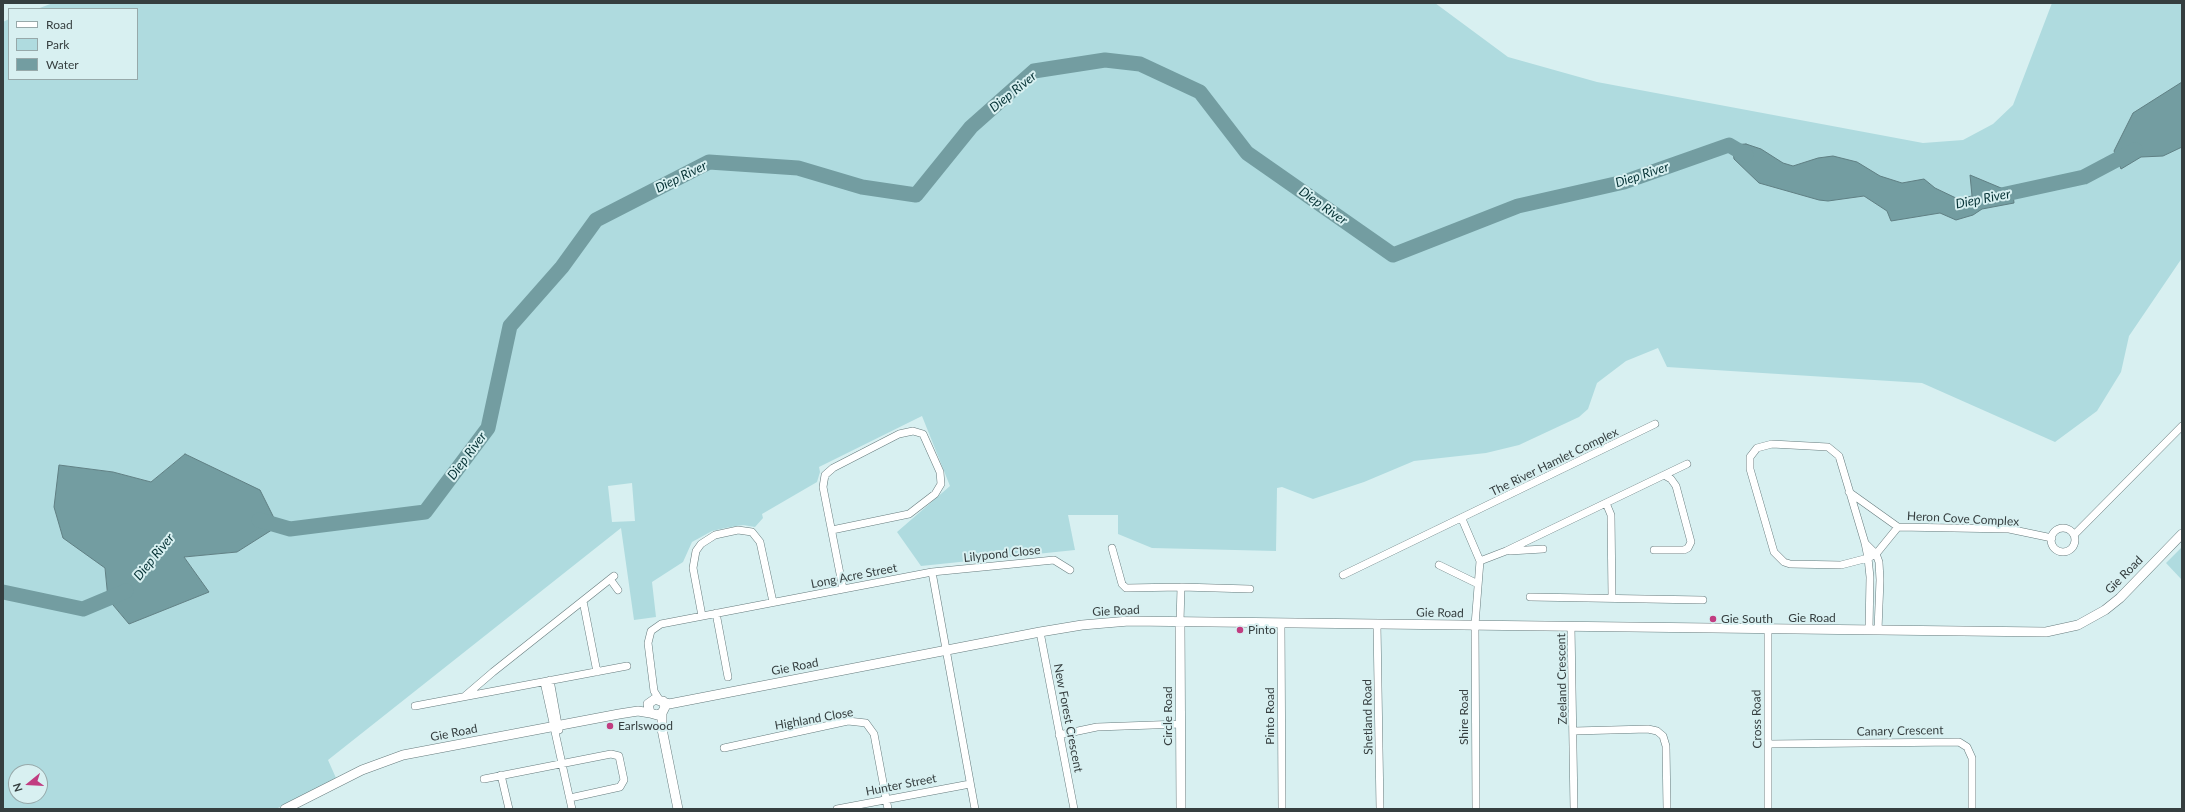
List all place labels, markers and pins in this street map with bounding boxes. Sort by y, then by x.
place label: Gie South [1721,612,1773,626]
marker: Gie South [1708,614,1718,624]
place label: Pinto [1248,623,1276,637]
marker: Pinto [1235,625,1245,635]
place label: Earlswood [618,719,673,733]
marker: Earlswood [605,721,615,731]

